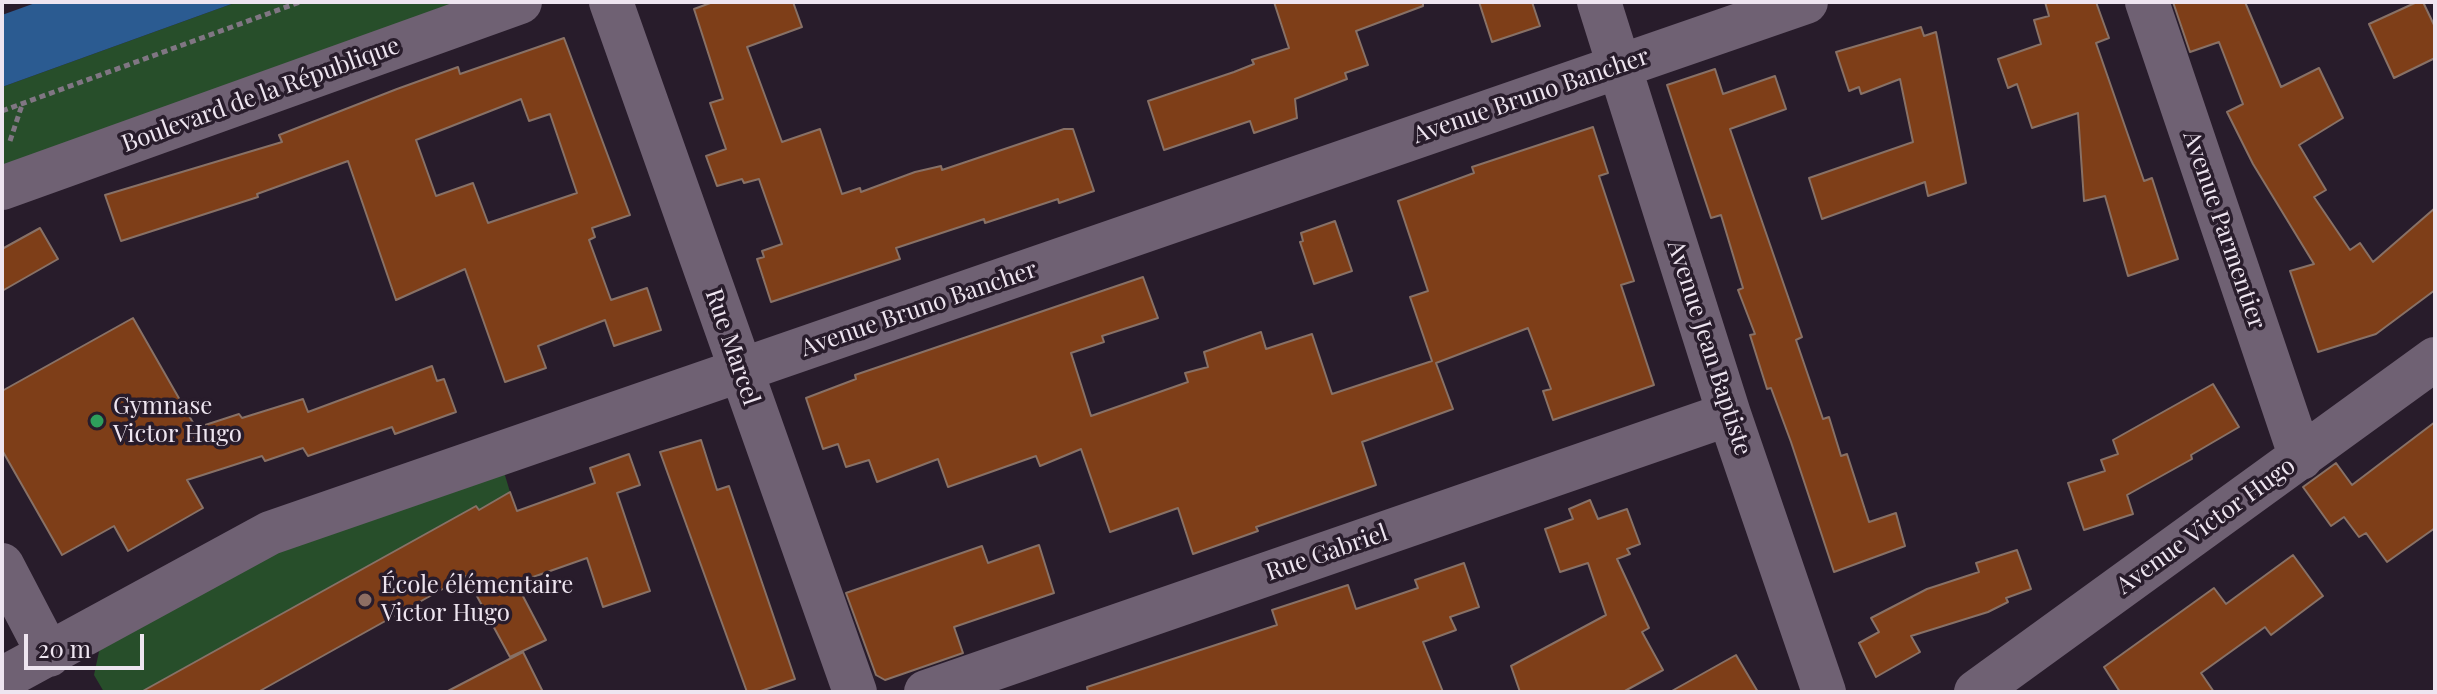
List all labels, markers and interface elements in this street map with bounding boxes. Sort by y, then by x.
street label: Boulevard de la République [118,31,404,159]
street label: Avenue Bruno Bancher [1409,42,1653,150]
street label: Avenue Parmentier [2177,127,2271,333]
street label: Avenue Jean Baptiste [1661,237,1757,459]
street label: Avenue Bruno Bancher [797,255,1041,363]
street label: Rue Marcel [699,285,765,409]
place label: Gymnase Victor Hugo [113,393,242,449]
marker: Gymnase Victor Hugo [88,412,106,430]
street label: Avenue Victor Hugo [2111,451,2301,601]
street label: Rue Gabriel [1262,519,1392,587]
place label: École élémentaire Victor Hugo [381,572,573,628]
marker: École élémentaire Victor Hugo [356,591,374,609]
scale bar [28,618,148,668]
text: 20 m [38,632,91,664]

